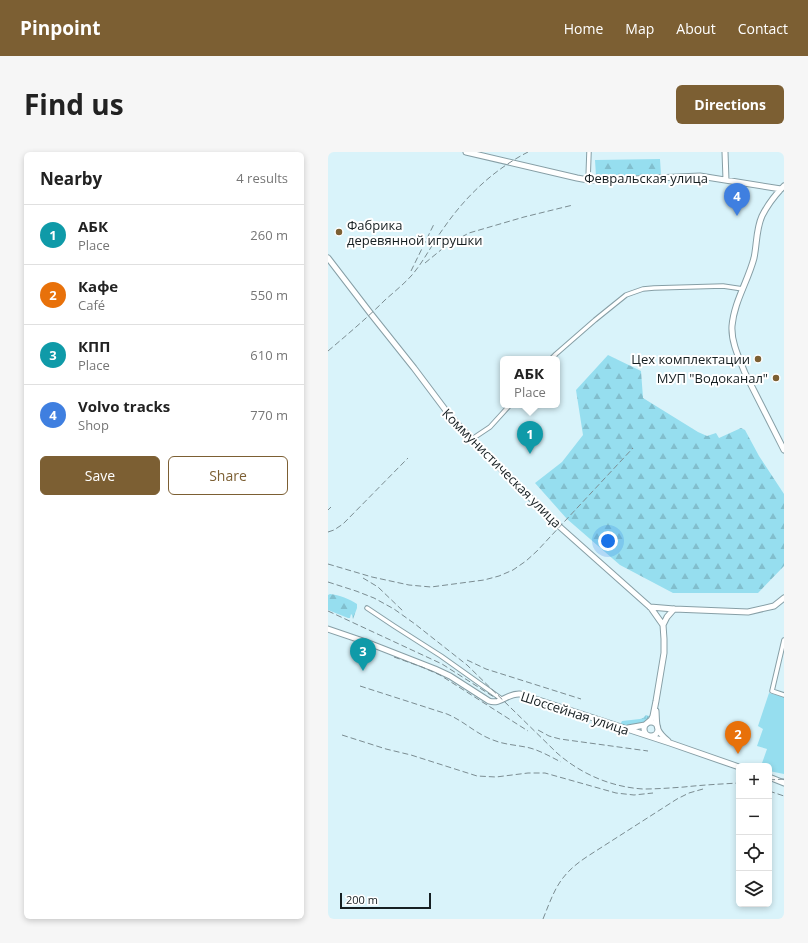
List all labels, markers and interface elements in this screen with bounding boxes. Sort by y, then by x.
text: Pinpoint [20,15,101,41]
text: Home [564,19,603,38]
text: Map [625,19,654,38]
text: About [676,19,716,38]
text: Contact [738,19,788,38]
text: Find us [24,85,124,123]
button: Directions [676,85,784,124]
text: Nearby [40,167,102,190]
text: 4 results [236,169,288,187]
street label: Февральская улица [584,169,708,187]
pin: 4 [724,183,750,216]
text: АБК [78,216,108,236]
place label: Фабрика деревянной игрушки [347,216,482,249]
text: 1 [49,226,57,244]
text: 260 m [250,226,288,244]
marker: Фабрика деревянной игрушки [334,227,344,237]
text: Place [78,236,110,254]
text: Кафе [78,276,118,296]
text: 2 [49,286,57,304]
text: 550 m [250,286,288,304]
text: Café [78,296,105,314]
text: КПП [78,336,110,356]
text: 3 [49,346,57,364]
text: 610 m [250,346,288,364]
place label: Цех комплектации [631,350,750,368]
marker: Цех комплектации [753,354,763,364]
text: Place [78,356,110,374]
popup [500,356,560,408]
text: АБК [514,363,544,383]
place label: МУП "Водоканал" [657,369,768,387]
marker: МУП "Водоканал" [771,373,781,383]
text: Place [514,383,546,401]
text: Volvo tracks [78,396,170,416]
street label: Коммунистическая улица [438,404,566,532]
text: 4 [49,406,57,424]
text: 770 m [250,406,288,424]
text: Shop [78,416,109,434]
pin: 1 [517,421,543,454]
button: Save [40,456,160,495]
button: Share [168,456,288,495]
your location [598,531,618,551]
pin: 3 [350,638,376,671]
street label: Шоссейная улица [519,687,631,739]
pin: 2 [725,721,751,754]
map controls [736,763,772,907]
button: + [736,763,772,799]
button: − [736,799,772,835]
button: locate [736,835,772,871]
button: layers [736,871,772,907]
scale bar [340,891,431,910]
text: 200 m [346,892,378,907]

